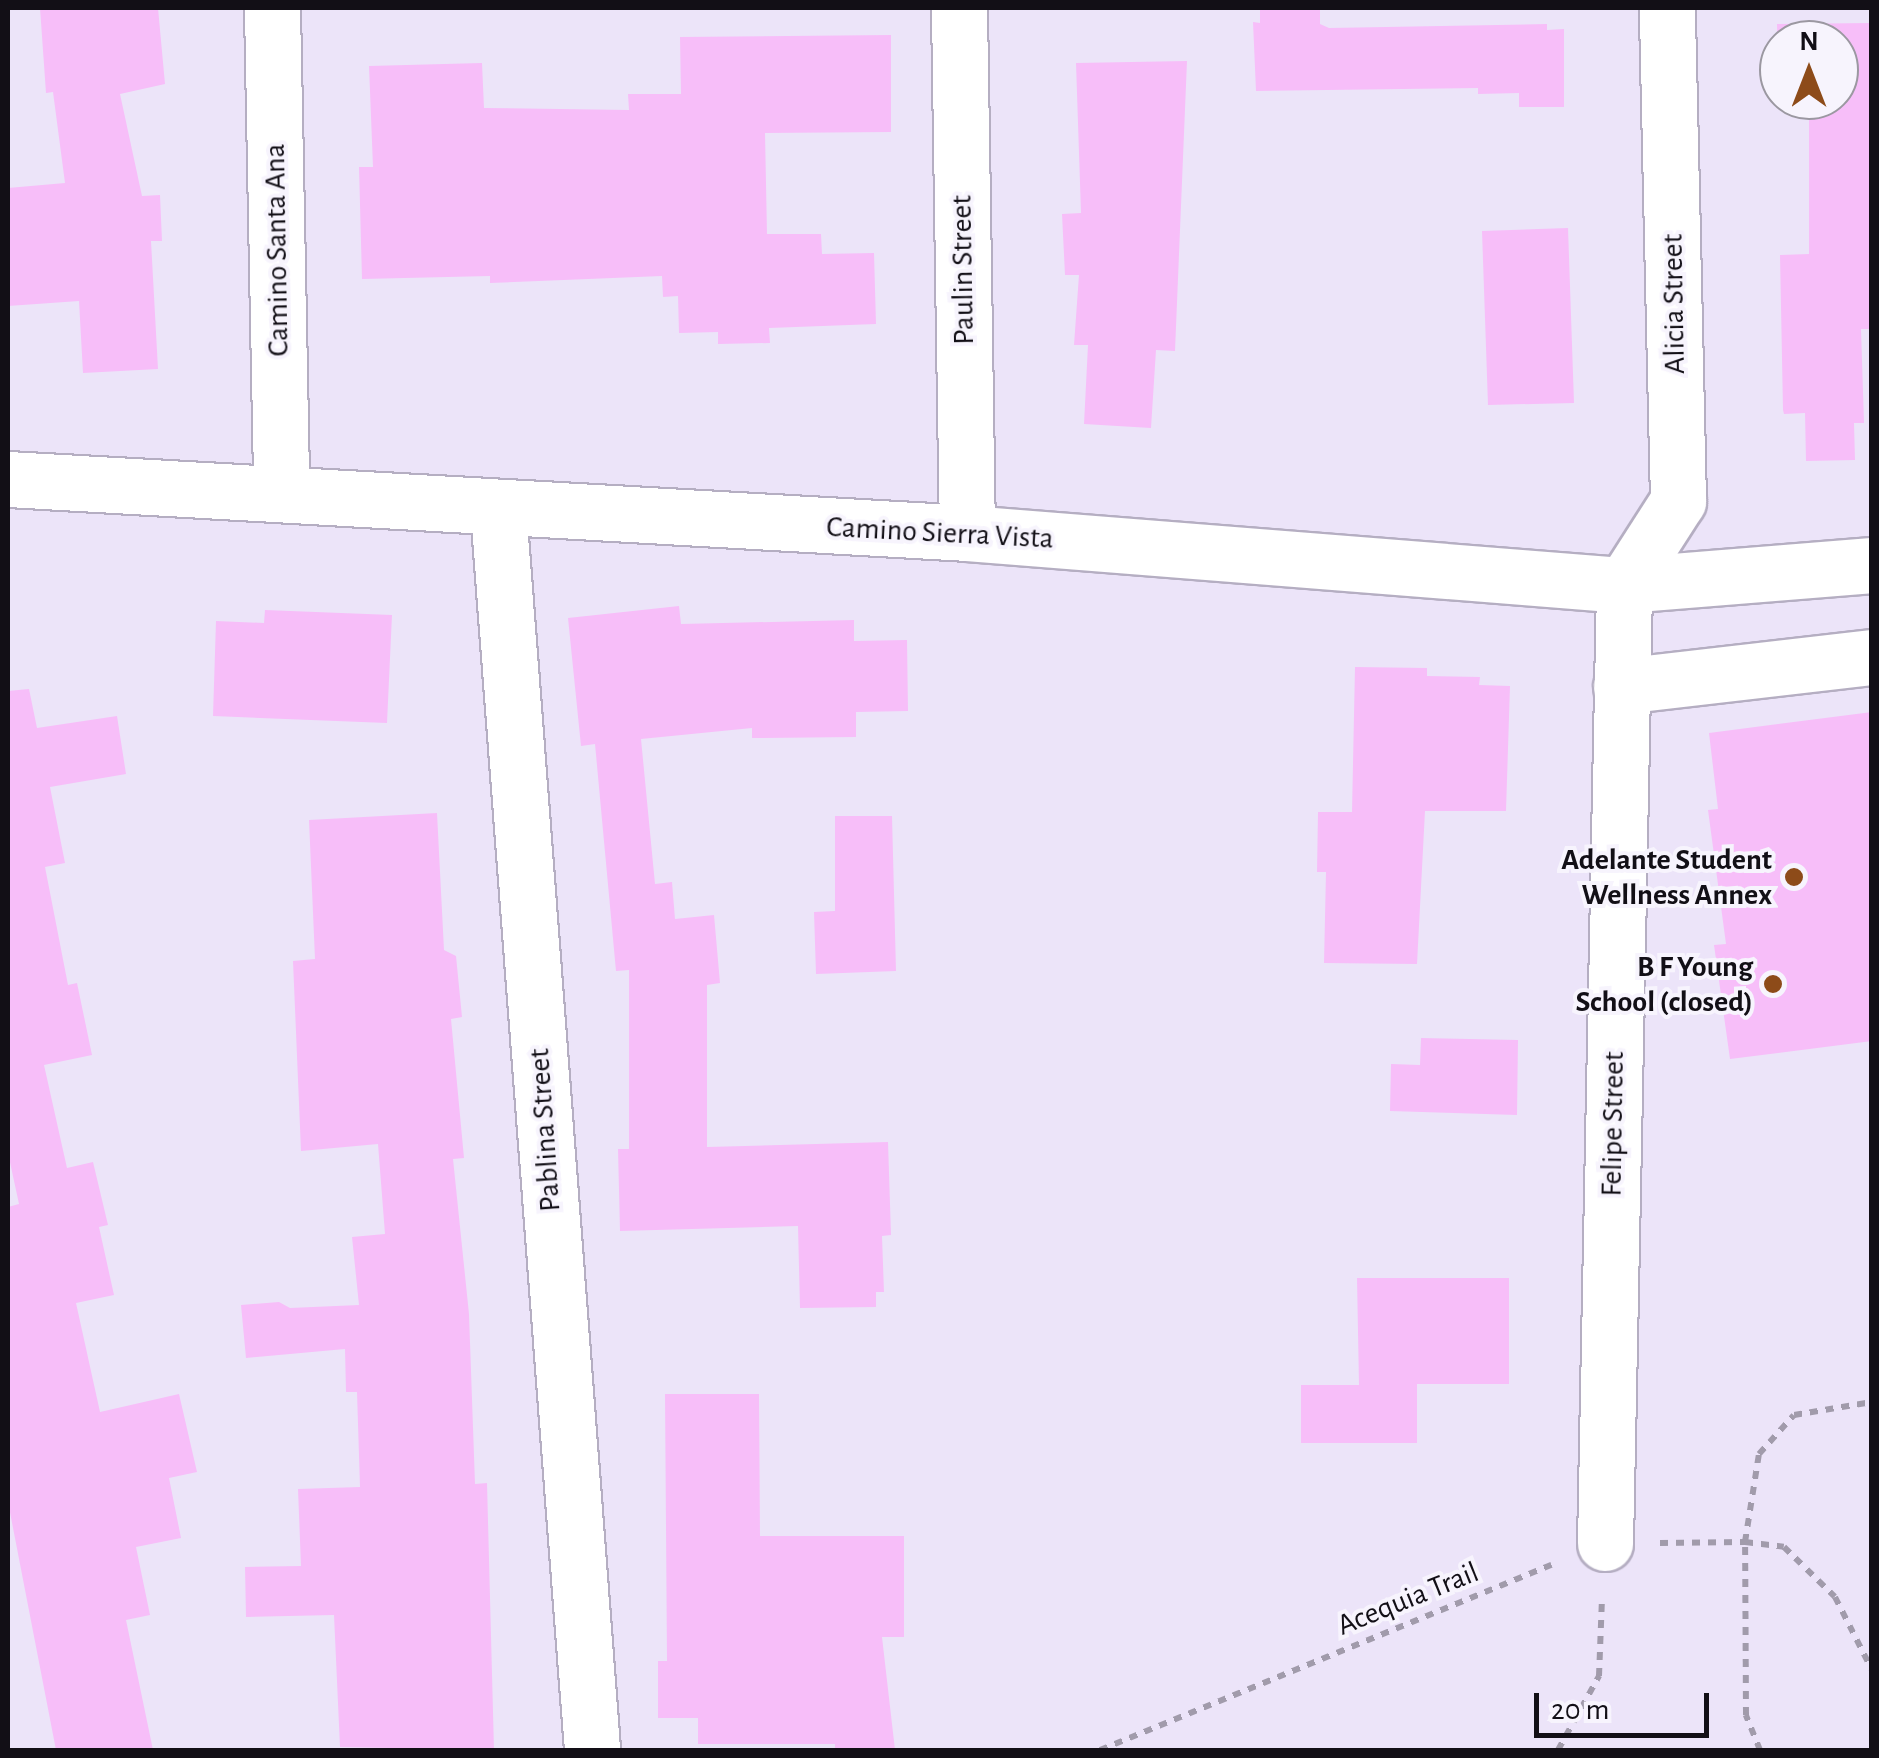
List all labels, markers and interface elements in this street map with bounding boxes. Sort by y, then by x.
north arrow [1759,20,1859,120]
text: N [1799,28,1819,56]
street label: Camino Santa Ana [257,143,297,357]
street label: Paulin Street [944,195,982,345]
street label: Alicia Street [1655,234,1693,374]
street label: Camino Sierra Vista [825,509,1055,557]
place label: Adelante Student Wellness Annex [1561,842,1772,912]
marker: Adelante Student Wellness Annex [1781,864,1807,890]
place label: B F Young School (closed) [1576,949,1753,1020]
marker: B F Young School (closed) [1762,973,1784,995]
street label: Pablina Street [521,1047,569,1213]
street label: Felipe Street [1594,1051,1632,1197]
street label: Acequia Trail [1332,1554,1484,1644]
scale bar [1539,1673,1714,1735]
text: 20 m [1551,1695,1609,1725]

